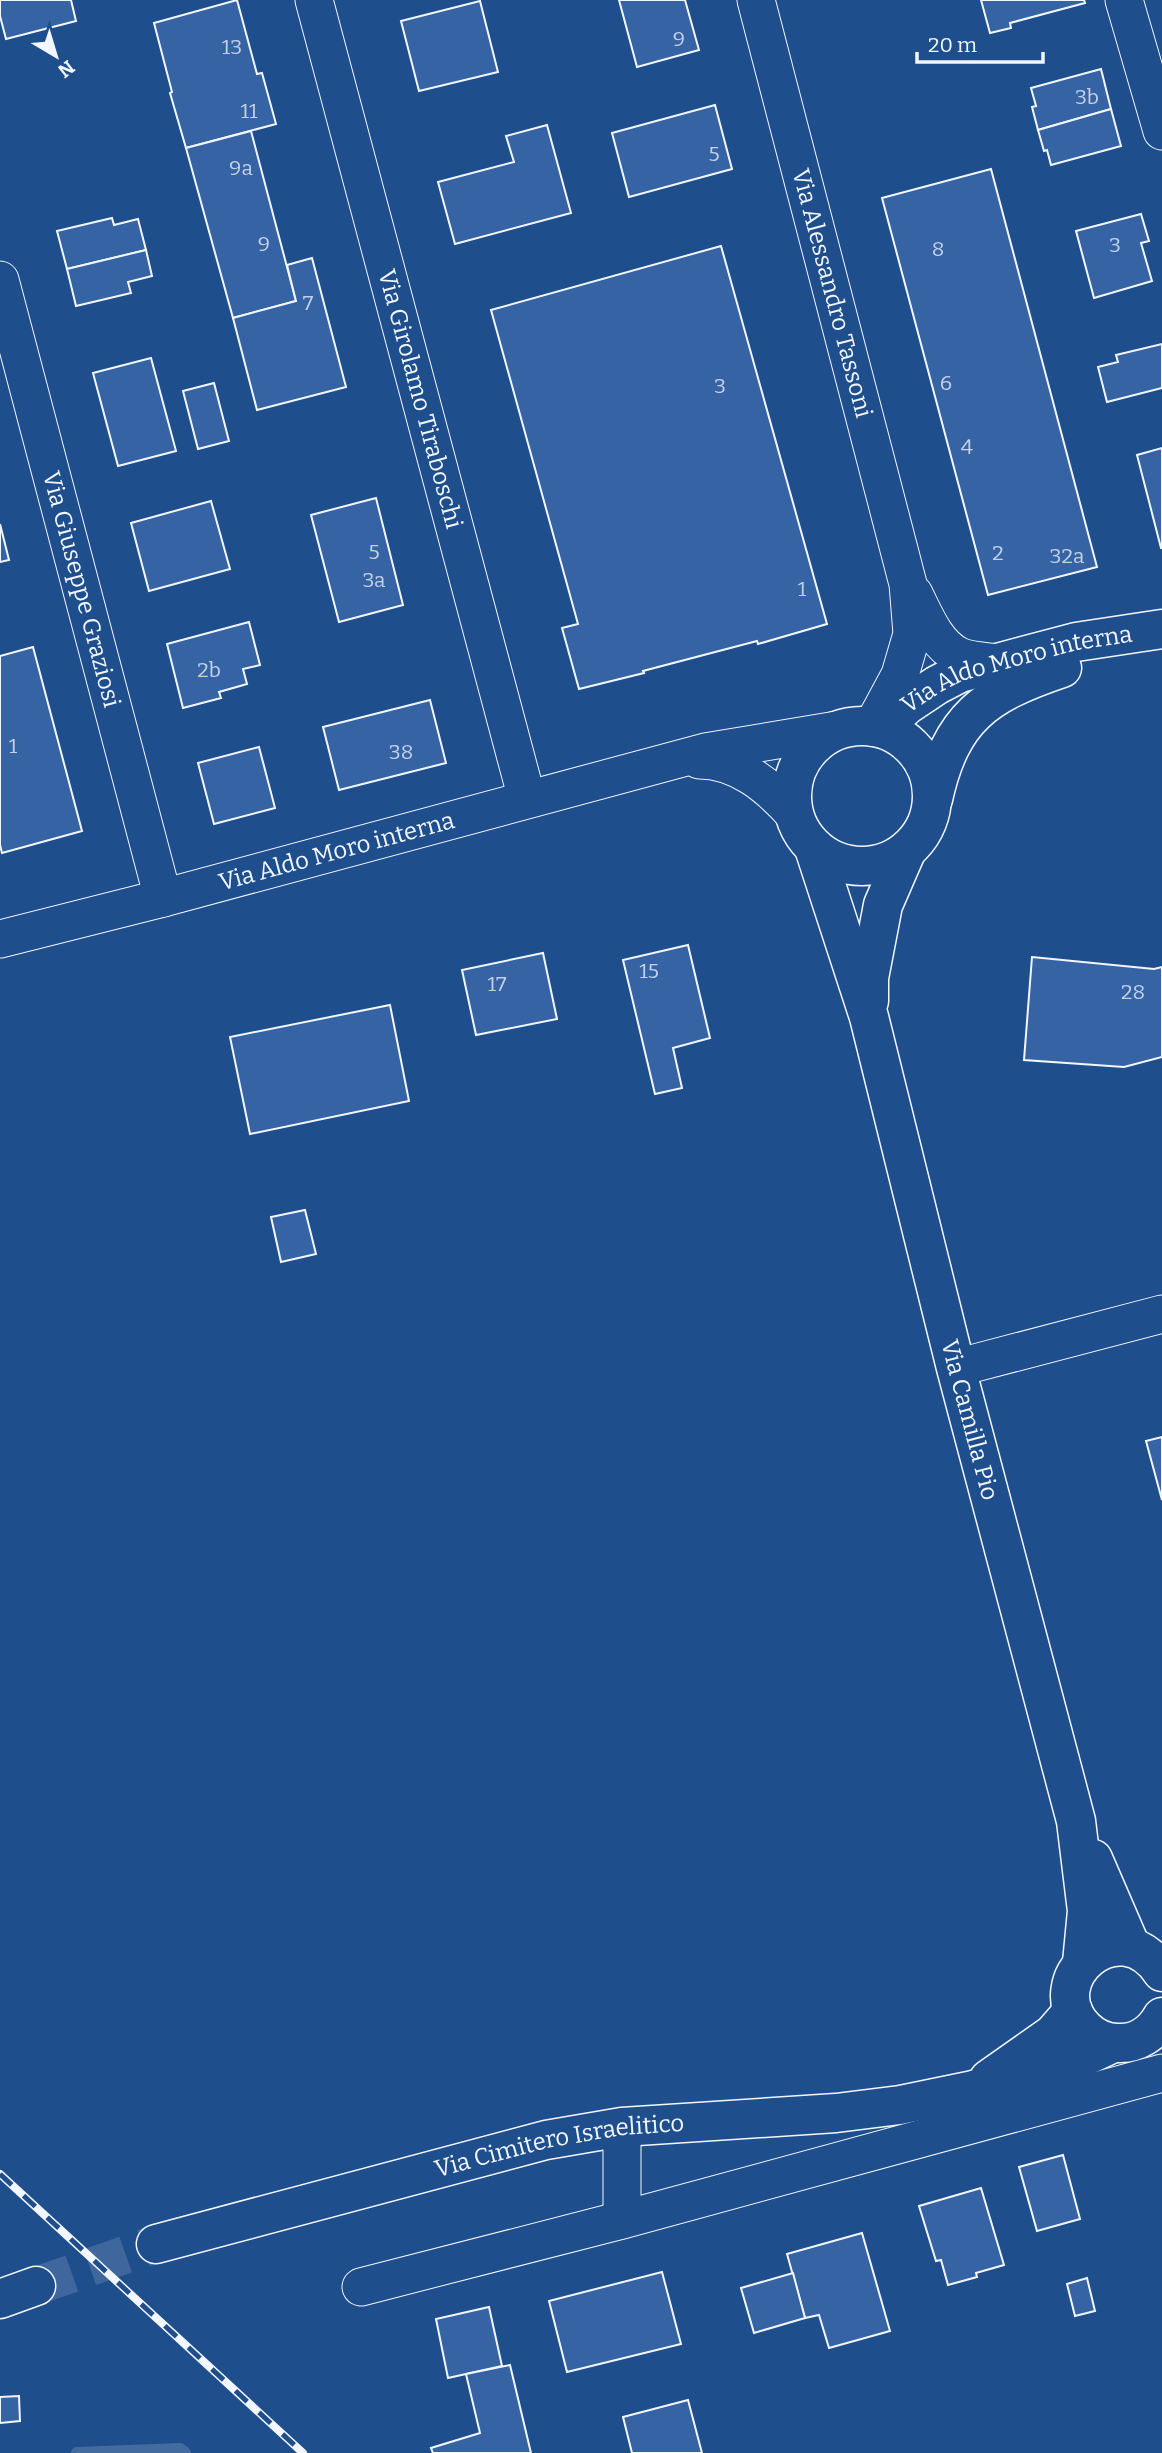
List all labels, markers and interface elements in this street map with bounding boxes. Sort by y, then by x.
north arrow [21,21,91,91]
scale bar [917,21,1043,65]
house number: 9 [673,26,685,52]
text: 20 m [928,32,977,58]
house number: 13 [222,34,242,60]
text: N [53,55,79,83]
house number: 3b [1075,84,1099,110]
house number: 11 [240,98,258,124]
house number: 5 [708,141,720,167]
house number: 9a [229,155,253,181]
street label: Via Alessandro Tassoni [786,166,878,421]
house number: 9 [258,231,270,257]
house number: 3 [1109,232,1121,258]
house number: 8 [932,236,944,262]
street label: Via Girolamo Tiraboschi [372,266,468,532]
house number: 7 [303,290,314,316]
house number: 6 [940,370,952,396]
house number: 3 [714,373,726,399]
house number: 4 [961,434,973,460]
street label: Via Giuseppe Graziosi [37,468,126,711]
house number: 5 [368,539,380,565]
house number: 2 [992,540,1004,566]
house number: 32a [1050,543,1085,569]
house number: 3a [363,567,386,593]
house number: 1 [798,576,807,602]
street label: Via Aldo Moro interna [896,620,1134,719]
house number: 2b [197,657,221,683]
house number: 1 [9,733,18,759]
house number: 38 [389,739,413,765]
street label: Via Aldo Moro interna [216,806,458,896]
house number: 15 [639,958,659,984]
house number: 17 [488,971,507,997]
house number: 28 [1121,979,1145,1005]
street label: Via Camilla Pio [935,1337,1004,1503]
street label: Via Cimitero Israelitico [432,2109,685,2183]

